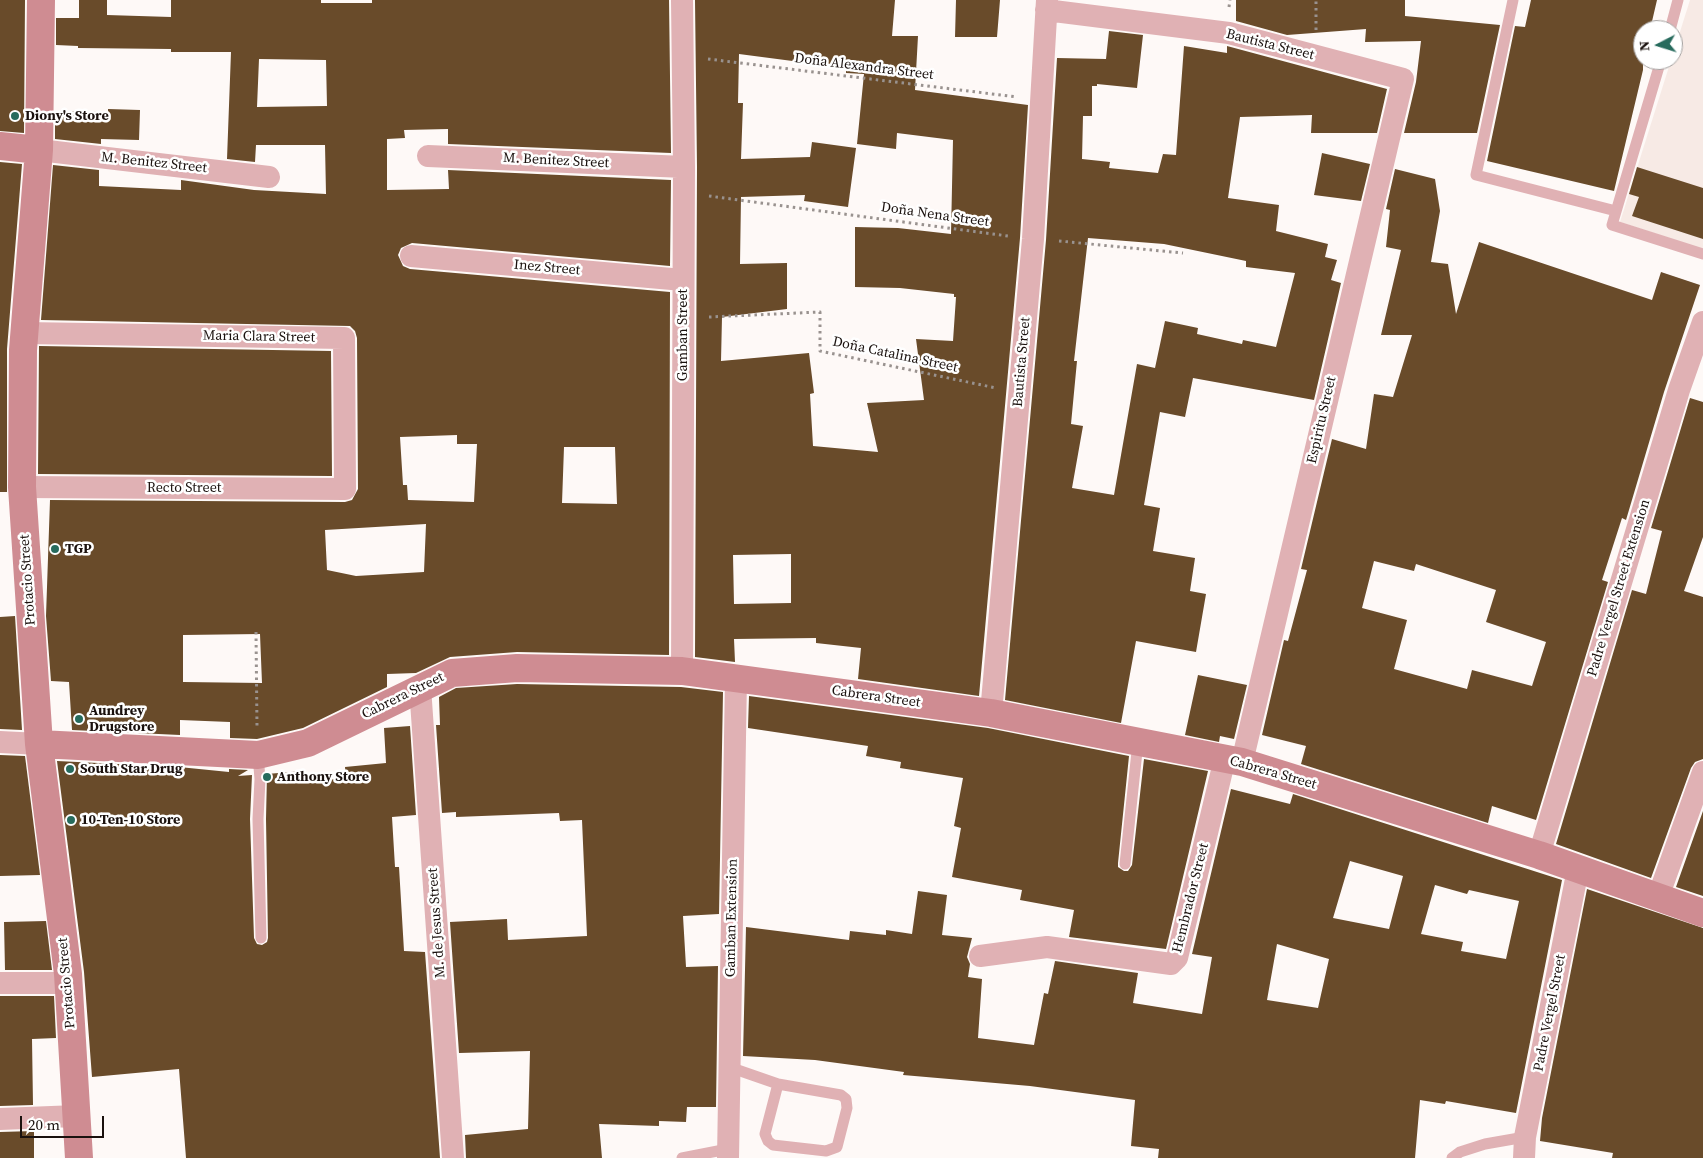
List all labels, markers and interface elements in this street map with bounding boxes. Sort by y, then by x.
north arrow [1633,20,1683,70]
street label: Bautista Street [1224,26,1316,64]
text: N [1634,40,1654,52]
street label: Doña Alexandra Street [793,50,935,84]
place label: Diony's Store [25,108,109,124]
marker: Diony's Store [9,110,21,122]
street label: M. Benitez Street [100,149,208,177]
street label: M. Benitez Street [503,150,609,172]
street label: Doña Nena Street [880,199,990,231]
street label: Inez Street [513,257,581,279]
street label: Gamban Street [675,289,691,381]
street label: Bautista Street [1010,316,1034,408]
street label: Maria Clara Street [203,328,315,346]
street label: Doña Catalina Street [831,334,959,376]
street label: Espiritu Street [1304,375,1340,465]
street label: Recto Street [147,480,221,496]
street label: Padre Vergel Street Extension [1584,497,1654,679]
street label: Protacio Street [16,534,40,626]
place label: TGP [65,541,92,557]
marker: TGP [49,543,61,555]
street label: Cabrera Street [359,669,447,723]
street label: Cabrera Street [831,682,921,712]
place label: Aundrey Drugstore [89,703,154,736]
marker: Aundrey Drugstore [73,713,85,725]
street label: Cabrera Street [1228,753,1318,793]
place label: South Star Drug [80,761,182,777]
marker: South Star Drug [64,763,76,775]
place label: Anthony Store [277,769,369,785]
marker: Anthony Store [261,771,273,783]
place label: 10-Ten-10 Store [81,812,180,828]
marker: 10-Ten-10 Store [65,814,77,826]
street label: Hembrador Street [1169,841,1213,955]
street label: Gamban Extension [723,859,741,977]
street label: M. de Jesus Street [425,867,449,979]
street label: Protacio Street [55,937,79,1029]
street label: Padre Vergel Street [1530,953,1570,1073]
scale bar [22,1106,106,1138]
text: 20 m [28,1114,60,1135]

